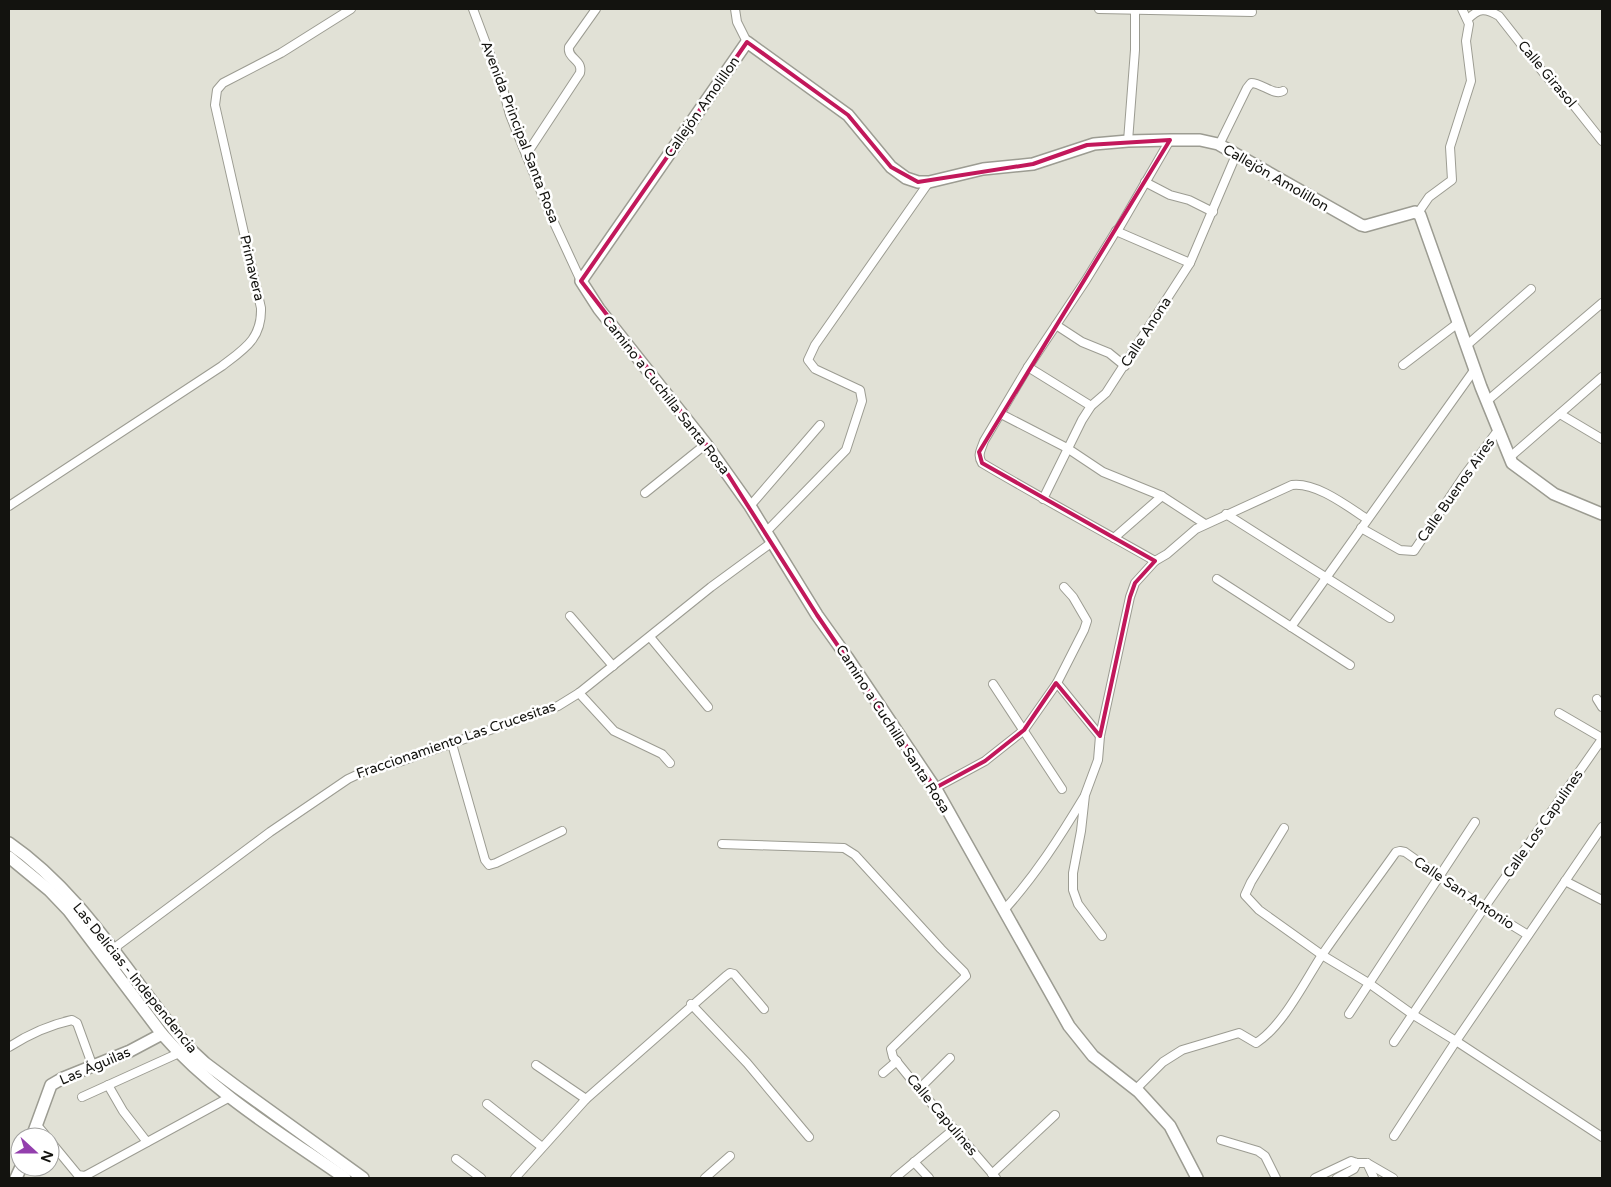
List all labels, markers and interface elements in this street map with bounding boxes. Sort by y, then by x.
street label: Calle Girasol [1514,37,1580,111]
street label: Avenida Principal Santa Rosa [477,39,563,225]
street label: Callejón Amolillon [661,53,743,161]
street label: Callejón Amolillon [1220,141,1332,215]
street label: Primavera [236,233,268,303]
street label: Calle Anona [1117,294,1175,370]
street label: Camino a Cuchilla Santa Rosa [599,312,733,478]
street label: Calle Buenos Aires [1414,434,1498,545]
street label: Camino a Cuchilla Santa Rosa [832,642,954,816]
street label: Fraccionamiento Las Crucesitas [354,698,558,782]
street label: Calle Los Capulines [1499,766,1587,881]
street label: Calle San Antonio [1410,853,1518,933]
street label: Las Delicias - Independencia [69,899,201,1057]
street label: Las Águilas [57,1043,133,1089]
street label: Calle Capulines [903,1071,981,1159]
north arrow [10,1127,60,1177]
text: N [37,1148,57,1165]

